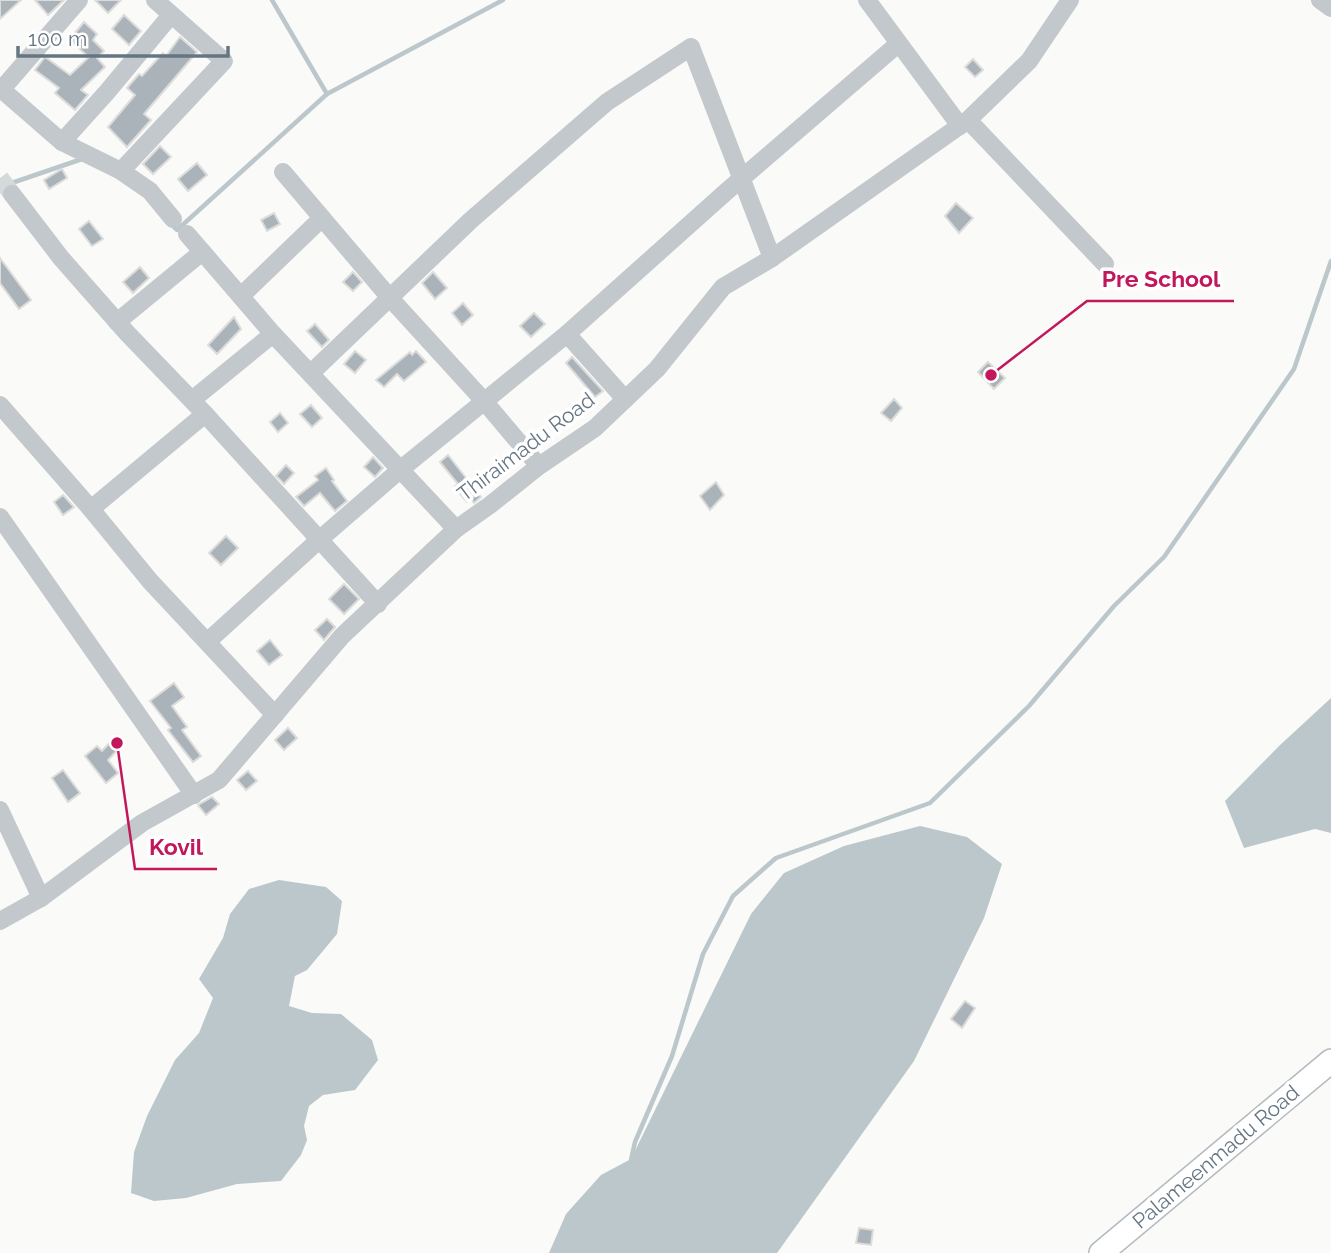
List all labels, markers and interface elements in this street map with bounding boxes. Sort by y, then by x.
scale bar [18,14,228,58]
text: 100 m [28,26,87,51]
callout: Pre School [1087,257,1234,301]
text: Pre School [1102,265,1221,292]
street label: Thiraimadu Road [452,387,599,506]
callout: Kovil [135,825,217,869]
text: Kovil [149,833,204,860]
street label: Palameenmadu Road [1127,1080,1304,1234]

